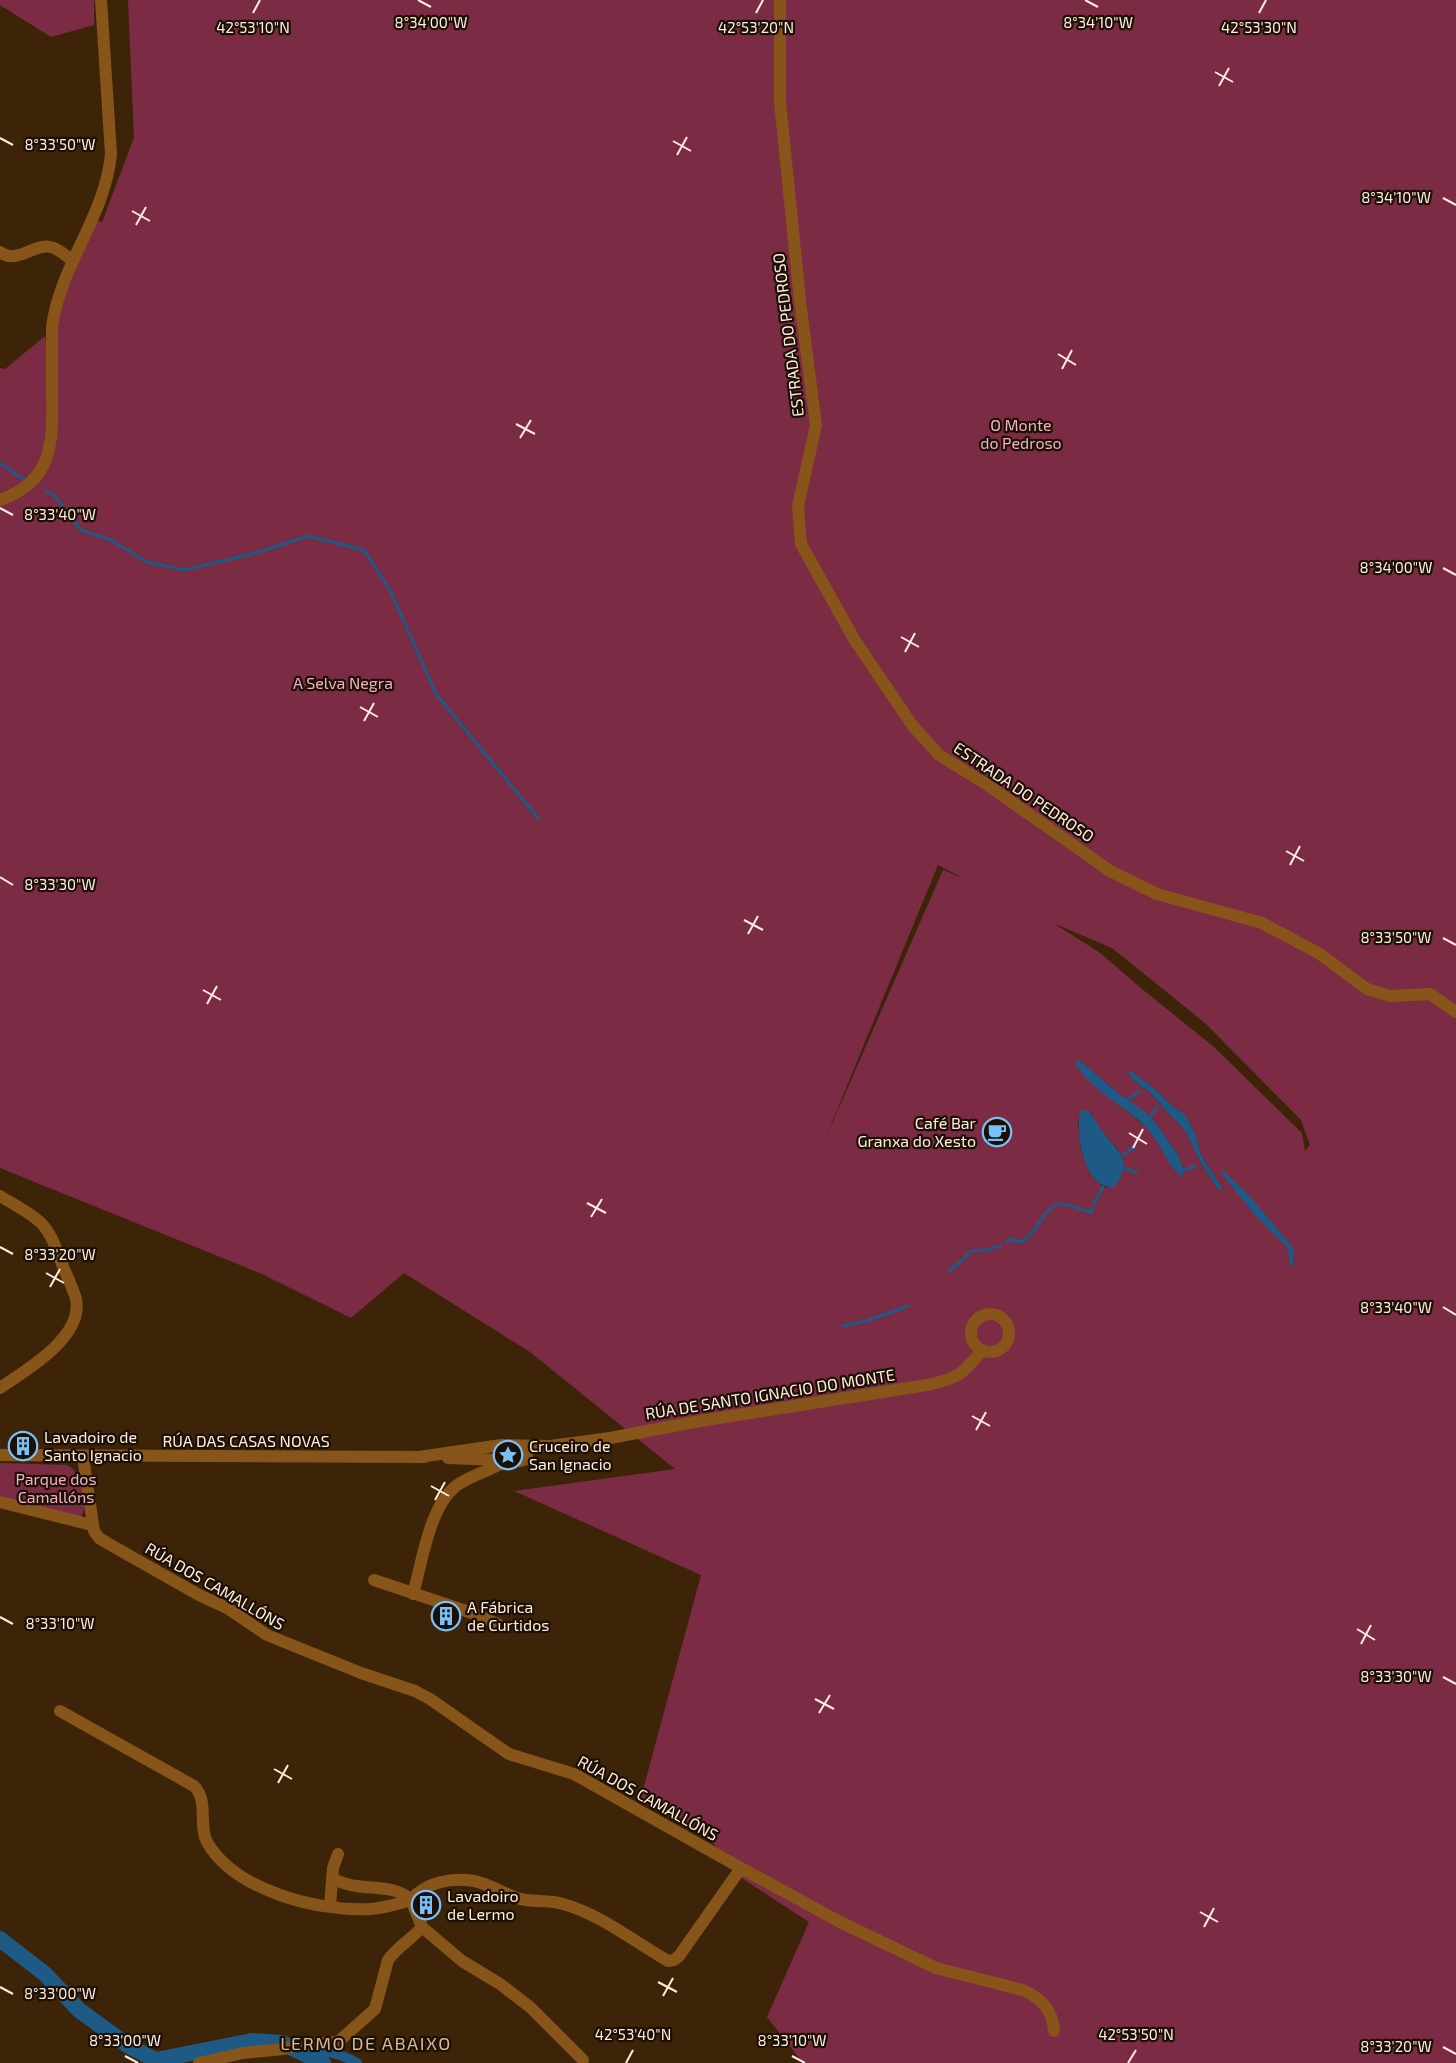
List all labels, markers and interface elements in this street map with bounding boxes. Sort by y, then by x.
text: 8°34'00"W [395,13,467,31]
text: 8°34'10"W [1063,13,1133,31]
text: 42°53'10"N [216,18,290,36]
text: 42°53'20"N [718,18,794,36]
text: 42°53'30"N [1221,18,1297,36]
text: 8°33'50"W [25,135,95,153]
text: 8°34'10"W [1361,188,1431,206]
street label: ESTRADA DO PEDROSO [768,252,807,418]
park label: O Monte do Pedroso [980,415,1062,452]
text: 8°33'40"W [24,505,96,523]
text: 8°34'00"W [1360,558,1432,576]
park label: A Selva Negra [293,673,393,692]
street label: ESTRADA DO PEDROSO [951,738,1098,846]
text: 8°33'30"W [24,875,96,893]
text: 8°33'50"W [1361,928,1431,946]
place label: Café Bar Granxa do Xesto [857,1113,977,1150]
cafe icon: Café Bar Granxa do Xesto [981,1116,1013,1148]
text: 8°33'20"W [24,1245,96,1263]
text: 8°33'40"W [1360,1298,1432,1316]
street label: RÚA DE SANTO IGNACIO DO MONTE [644,1364,896,1423]
place label: Lavadoiro de Santo Ignacio [44,1427,142,1464]
building icon: Lavadoiro de Santo Ignacio [7,1430,39,1462]
street label: RÚA DAS CASAS NOVAS [162,1431,330,1450]
place label: Cruceiro de San Ignacio [529,1436,612,1473]
place icon: Cruceiro de San Ignacio [492,1439,524,1471]
park label: Parque dos Camallóns [15,1469,97,1506]
street label: RÚA DOS CAMALLÓNS [142,1538,288,1633]
place label: A Fábrica de Curtidos [467,1597,549,1634]
building icon: A Fábrica de Curtidos [430,1600,462,1632]
text: 8°33'10"W [26,1614,94,1632]
text: 8°33'30"W [1360,1667,1432,1685]
street label: RÚA DOS CAMALLÓNS [575,1751,722,1844]
place label: Lavadoiro de Lermo [447,1886,519,1923]
building icon: Lavadoiro de Lermo [410,1889,442,1921]
text: 8°33'00"W [24,1984,96,2002]
text: 42°53'40"N [595,2025,671,2043]
text: 42°53'50"N [1098,2025,1174,2043]
text: 8°33'00"W [89,2031,161,2049]
text: 8°33'10"W [758,2031,826,2049]
district label: LERMO DE ABAIXO [280,2032,452,2054]
text: 8°33'20"W [1360,2037,1432,2055]

